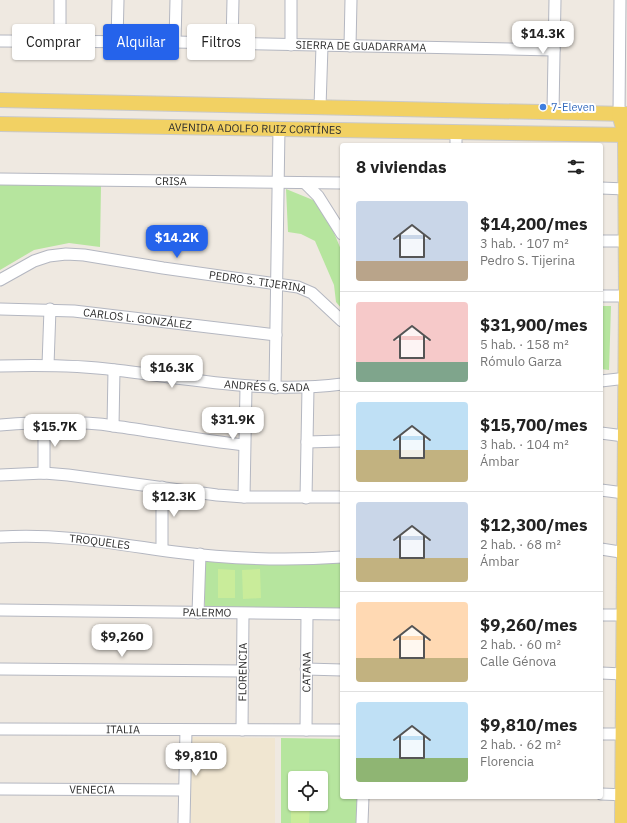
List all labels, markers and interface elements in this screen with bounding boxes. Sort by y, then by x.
pin: $14.3K [510,21,576,55]
chip: Comprar [12,24,95,60]
chip: Alquilar [103,24,179,60]
chip: Filtros [187,24,255,60]
text: $14.3K [521,25,565,42]
street label: SIERRA DE GUADARRAMA [295,38,427,54]
place label: 7-Eleven [551,100,595,114]
marker: 7-Eleven [538,102,548,112]
street label: AVENIDA ADOLFO RUIZ CORTÍNES [168,120,342,137]
text: 8 viviendas [356,156,447,178]
icon: filters [565,156,587,178]
street label: CRISA [155,174,187,188]
text: $14,200/mes [480,213,587,235]
icon: home [388,217,436,265]
pin: $14.2K [144,225,210,259]
text: $14.2K [155,229,199,246]
text: 3 hab. · 107 m² [480,235,569,252]
text: Pedro S. Tijerina [480,252,575,269]
street label: PEDRO S. TIJERINA [208,268,309,297]
street label: CARLOS L. GONZÁLEZ [82,305,193,332]
text: $31,900/mes [480,314,587,336]
icon: home [388,318,436,366]
text: 5 hab. · 158 m² [480,336,569,353]
text: Rómulo Garza [480,353,562,370]
pin: $16.3K [139,355,205,389]
text: $16.3K [150,359,194,376]
street label: ANDRÉS G. SADA [223,377,310,394]
pin: $31.9K [200,407,266,441]
text: $31.9K [211,411,255,428]
pin: $15.7K [22,414,88,448]
text: $15,700/mes [480,414,587,436]
text: $15.7K [33,418,77,435]
icon: home [388,418,436,466]
text: 3 hab. · 104 m² [480,436,569,453]
text: Ámbar [480,453,519,470]
pin: $12.3K [141,484,207,518]
text: $12.3K [152,488,196,505]
text: $12,300/mes [480,514,587,536]
icon: home [388,518,436,566]
street label: TROQUELES [69,531,131,552]
text: 2 hab. · 68 m² [480,536,561,553]
text: Ámbar [480,553,519,570]
street label: PALERMO [182,605,232,620]
text: $9,260/mes [480,614,577,636]
icon: home [388,618,436,666]
pin: $9,260 [89,624,155,658]
text: $9,260 [100,628,144,645]
text: 2 hab. · 60 m² [480,636,561,653]
street label: FLORENCIA [235,643,250,701]
street label: CATANA [299,652,314,692]
text: Calle Génova [480,653,556,670]
text: $9,810/mes [480,714,577,736]
icon: home [388,718,436,766]
street label: ITALIA [106,722,140,736]
text: 2 hab. · 62 m² [480,736,561,753]
pin: $9,810 [163,743,229,777]
text: $9,810 [174,747,218,764]
text: Florencia [480,753,534,770]
map controls [288,771,328,811]
button: locate [288,771,328,811]
street label: VENECIA [69,782,115,797]

